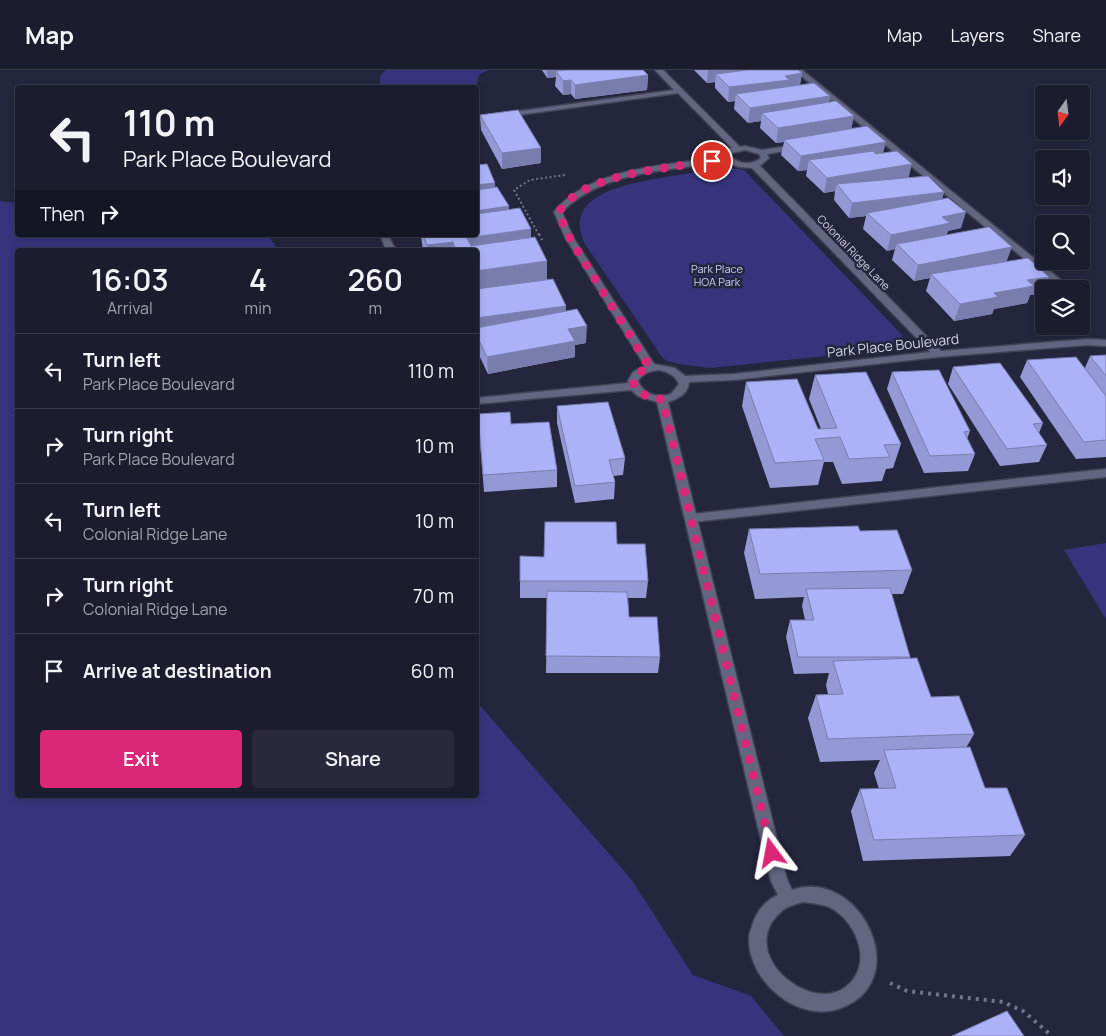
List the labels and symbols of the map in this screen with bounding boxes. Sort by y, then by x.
north arrow [1035,85,1090,140]
pin [691,140,733,182]
street label: Colonial Ridge Lane [814,211,894,293]
park label: Park Place HOA Park [691,261,743,289]
street label: Park Place Boulevard [826,329,960,361]
position arrow [745,826,797,878]

